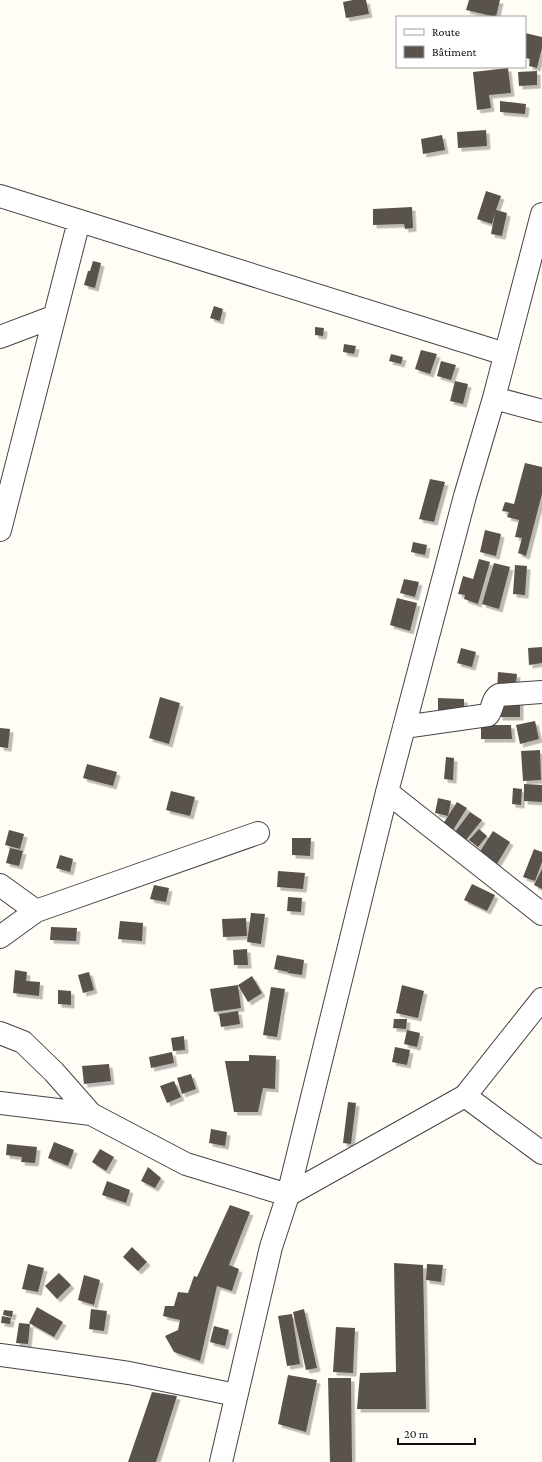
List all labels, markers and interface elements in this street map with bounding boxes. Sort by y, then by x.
legend [396,16,526,68]
text: Route [432,25,460,39]
text: Bâtiment [432,45,478,59]
scale bar [398,1420,475,1446]
text: 20 m [404,1427,429,1441]

